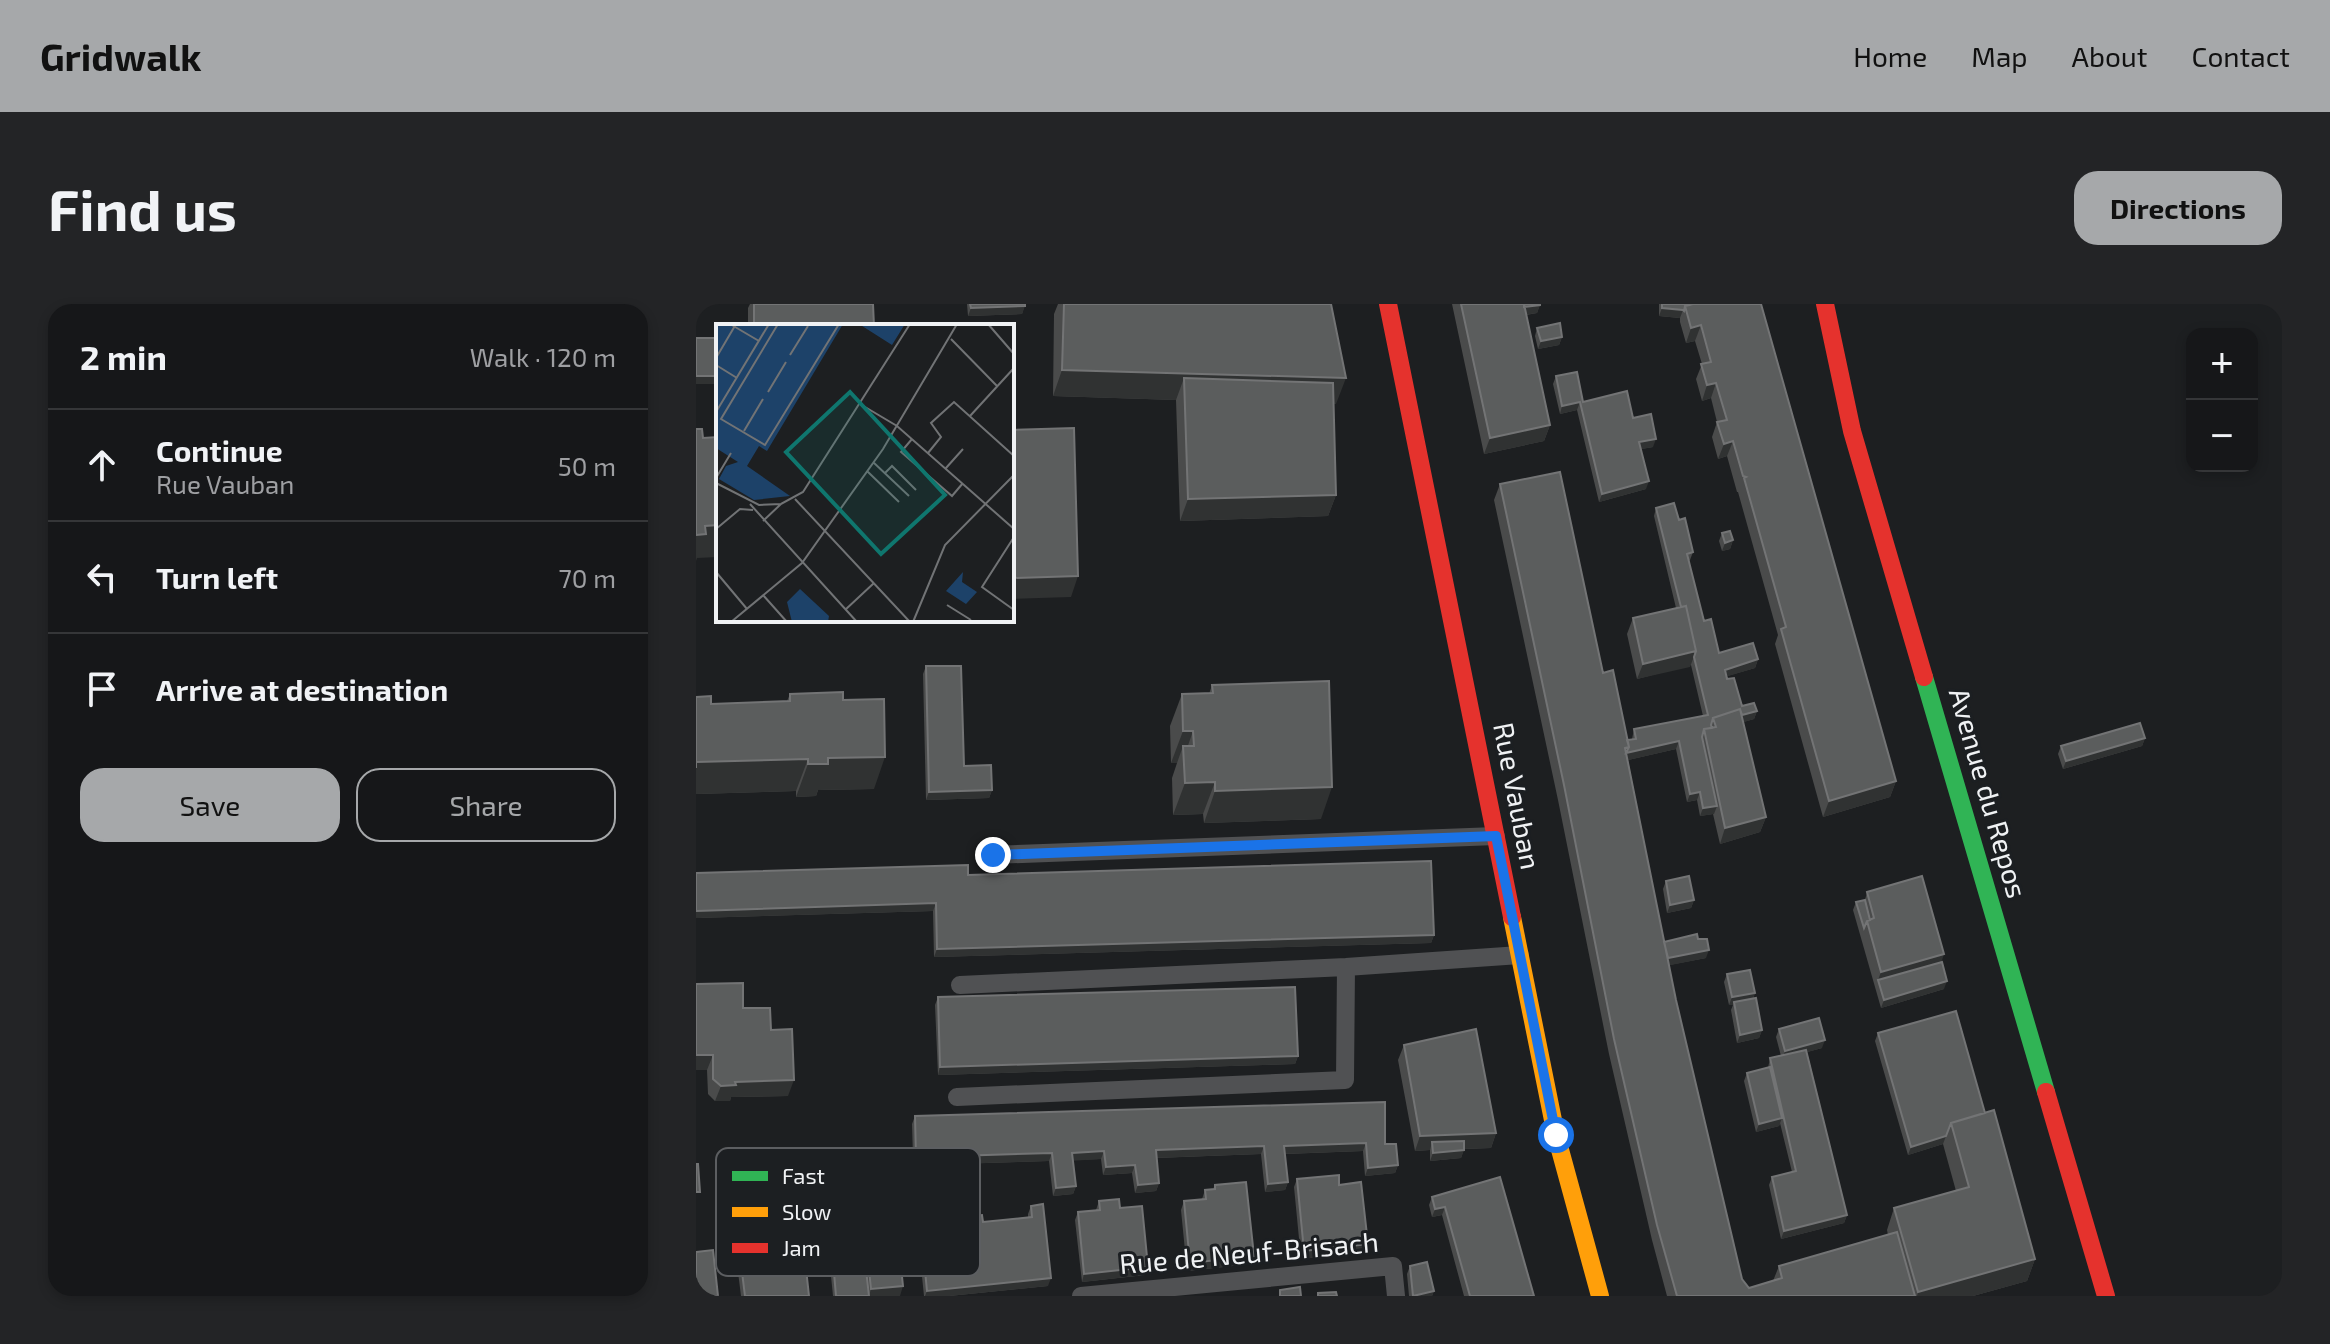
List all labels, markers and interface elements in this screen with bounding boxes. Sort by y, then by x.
text: Gridwalk [40,33,202,79]
text: Home [1853,39,1927,73]
text: Map [1971,39,2028,73]
text: About [2072,39,2147,73]
text: Contact [2191,39,2290,73]
button: Directions [2074,171,2282,245]
text: Find us [48,175,237,242]
inset map [716,324,1014,622]
map controls [2186,328,2258,472]
button: + [2186,328,2258,400]
text: 2 min [80,336,167,377]
text: Walk · 120 m [470,341,616,372]
button: − [2186,400,2258,472]
text: Continue [156,432,283,468]
icon: ahead [80,443,124,487]
text: 50 m [558,450,616,481]
text: Rue Vauban [156,468,294,499]
icon: left [80,555,124,599]
text: Turn left [156,559,278,595]
text: 70 m [558,562,616,593]
icon: arrive [80,667,124,711]
text: Arrive at destination [156,671,448,707]
street label: Avenue du Repos [1943,684,2035,902]
street label: Rue Vauban [1487,719,1549,872]
button: Save [80,768,340,842]
button: Share [356,768,616,842]
route end [975,837,1011,873]
route start [1538,1117,1574,1153]
legend [716,1148,980,1276]
text: Fast [782,1162,825,1188]
text: Slow [782,1198,831,1224]
street label: Rue de Neuf-Brisach [1118,1224,1380,1280]
text: Jam [782,1234,821,1260]

